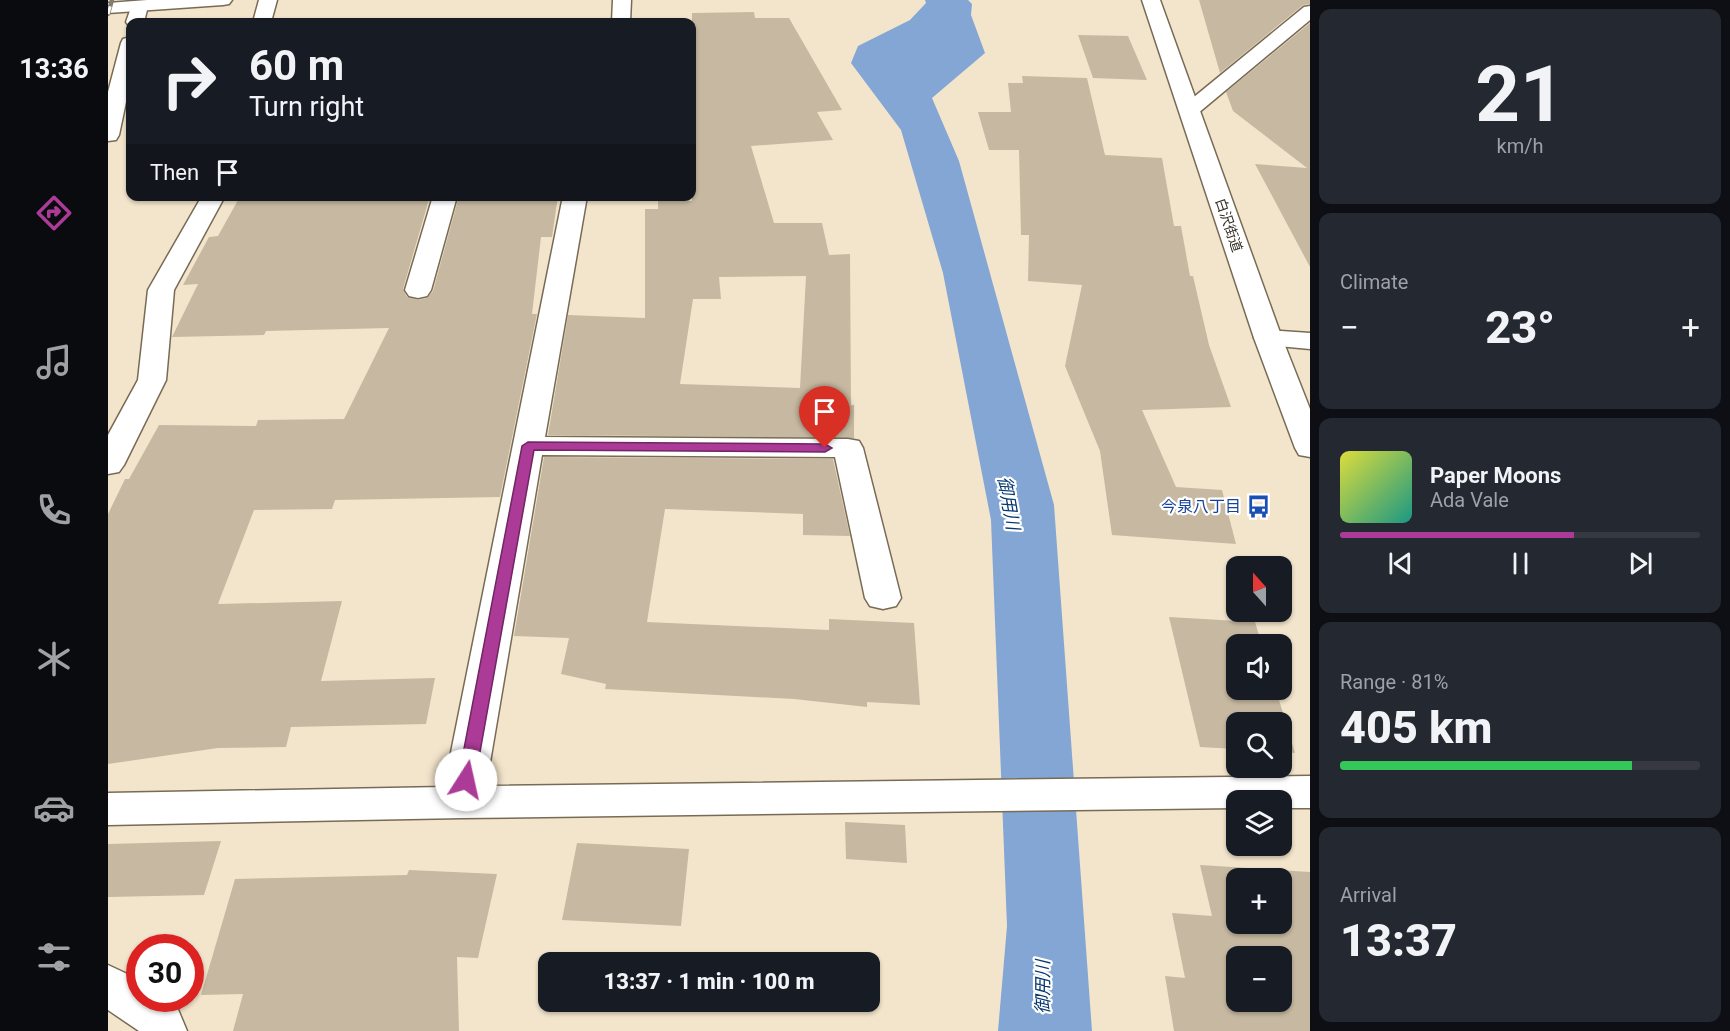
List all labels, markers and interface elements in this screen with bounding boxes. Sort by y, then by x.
text: 60 m [249,41,344,90]
icon: right [150,42,228,120]
text: 21 [1475,49,1565,140]
text: 13:36 [19,53,89,85]
text: Turn right [249,91,364,123]
text: km/h [1497,134,1543,158]
icon: arrive [211,156,244,189]
text: Then [150,160,199,185]
icon: directions [33,192,75,234]
street label: 白沢街道 [1212,196,1246,254]
text: Climate [1340,270,1408,294]
text: 23° [1485,301,1555,354]
text: − [1340,308,1359,347]
text: + [1681,308,1700,347]
icon: music [33,341,75,383]
pin [799,386,850,448]
icon: arrive [808,395,841,428]
text: Paper Moons [1430,463,1561,488]
water label: 御用川 [994,475,1024,533]
text: Ada Vale [1430,488,1509,512]
icon: phone [33,489,75,531]
bus stop icon: 今泉八丁目 [1246,493,1272,519]
place label: 今泉八丁目 [1161,497,1241,516]
icon: previous [1384,547,1417,580]
icon: pause [1504,547,1537,580]
icon: next [1624,547,1657,580]
north arrow [1226,556,1292,622]
map controls [1226,556,1292,1012]
button: sound [1226,634,1292,700]
icon: climate [33,638,75,680]
text: Range · 81% [1340,670,1448,694]
text: 405 km [1340,701,1492,754]
button: search [1226,712,1292,778]
position arrow [434,748,498,812]
icon: car [33,787,75,829]
button: layers [1226,790,1292,856]
button: + [1226,868,1292,934]
text: Arrival [1340,883,1397,907]
text: 13:37 [1340,914,1457,967]
speed limit sign: 30 [126,934,204,1012]
icon: filters [33,936,75,978]
button: − [1226,946,1292,1012]
water label: 御用川 [1032,958,1053,1014]
text: 13:37 · 1 min · 100 m [604,969,814,994]

